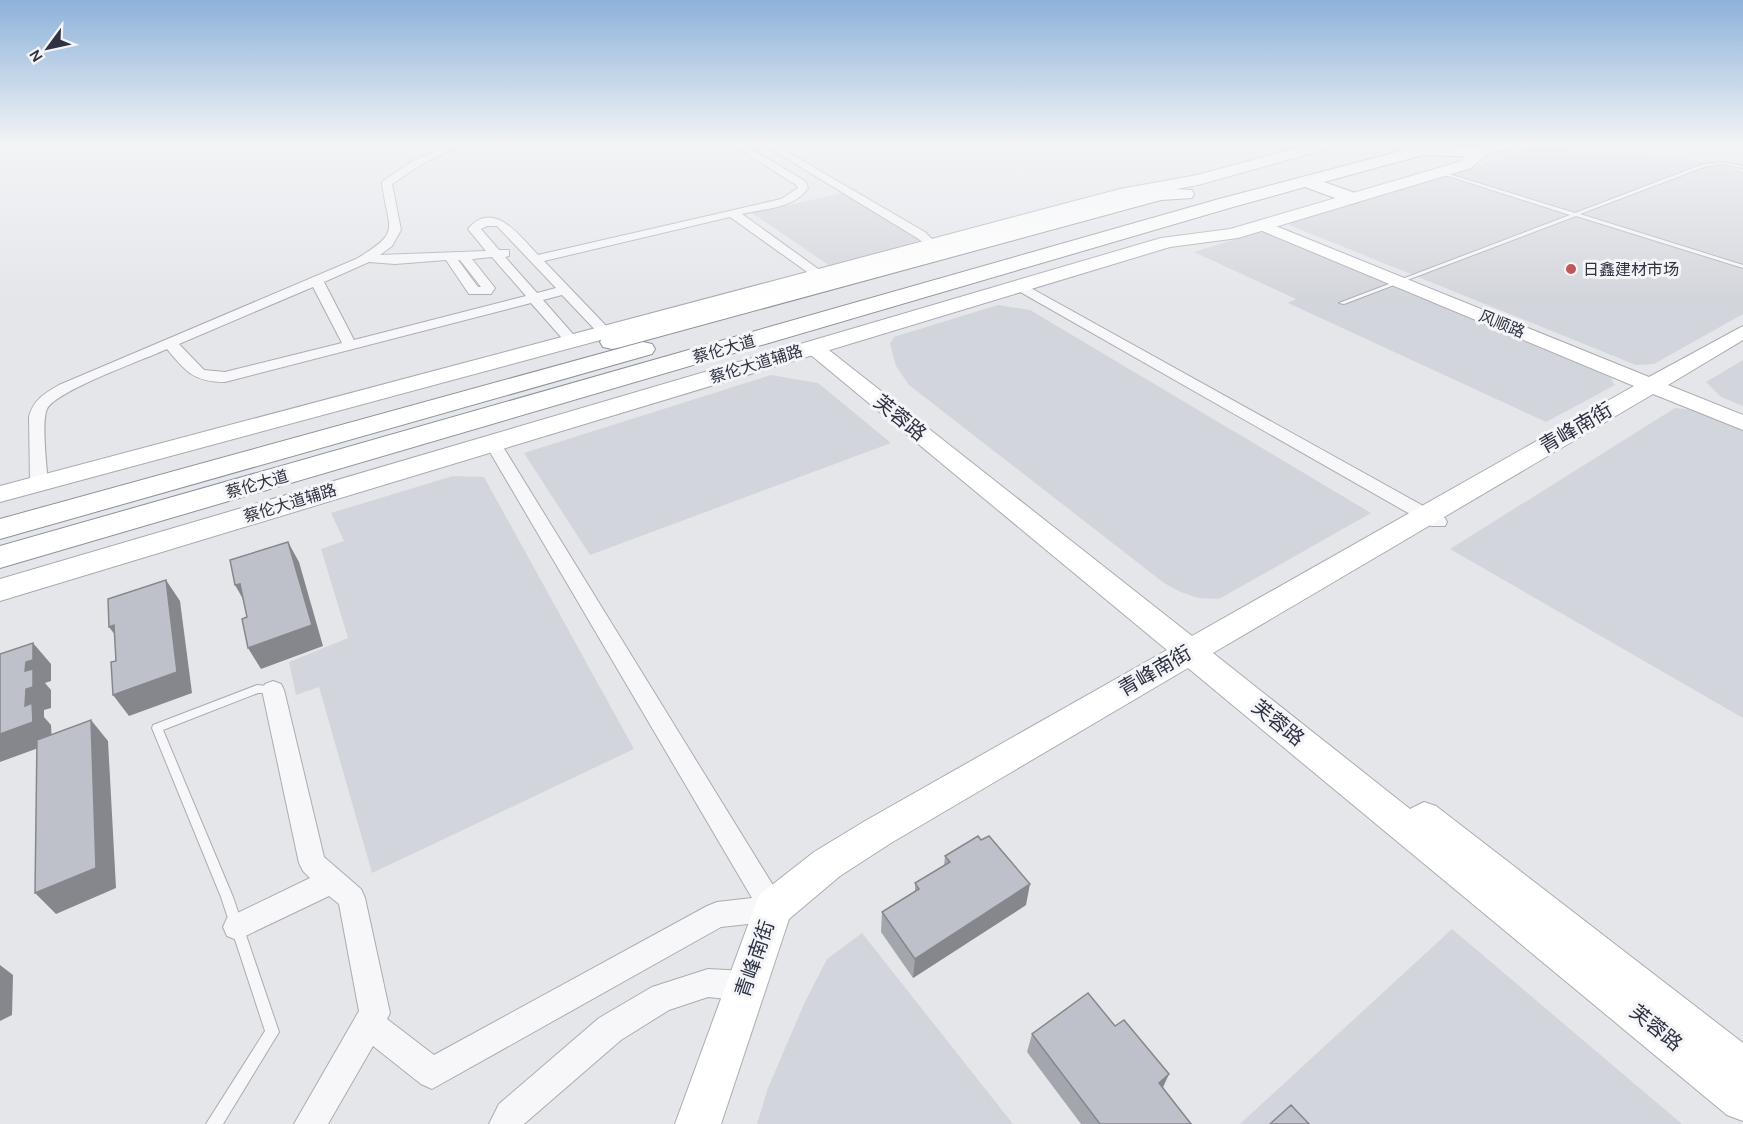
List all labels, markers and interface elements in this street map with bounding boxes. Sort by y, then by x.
north arrow [18,18,78,78]
text: N [25,46,47,66]
place label: 日鑫建材市场 [1583,260,1679,279]
marker: 日鑫建材市场 [1564,262,1578,276]
street label: 风顺路 [1476,306,1528,342]
street label: 蔡伦大道 [691,331,757,367]
street label: 蔡伦大道辅路 [707,341,805,387]
street label: 芙蓉路 [869,390,931,446]
street label: 青峰南街 [1536,398,1616,458]
street label: 蔡伦大道 [224,466,290,502]
street label: 蔡伦大道辅路 [241,480,339,526]
street label: 青峰南街 [1115,641,1195,701]
street label: 芙蓉路 [1247,695,1309,751]
street label: 青峰南街 [731,917,779,1001]
street label: 芙蓉路 [1625,1000,1687,1056]

